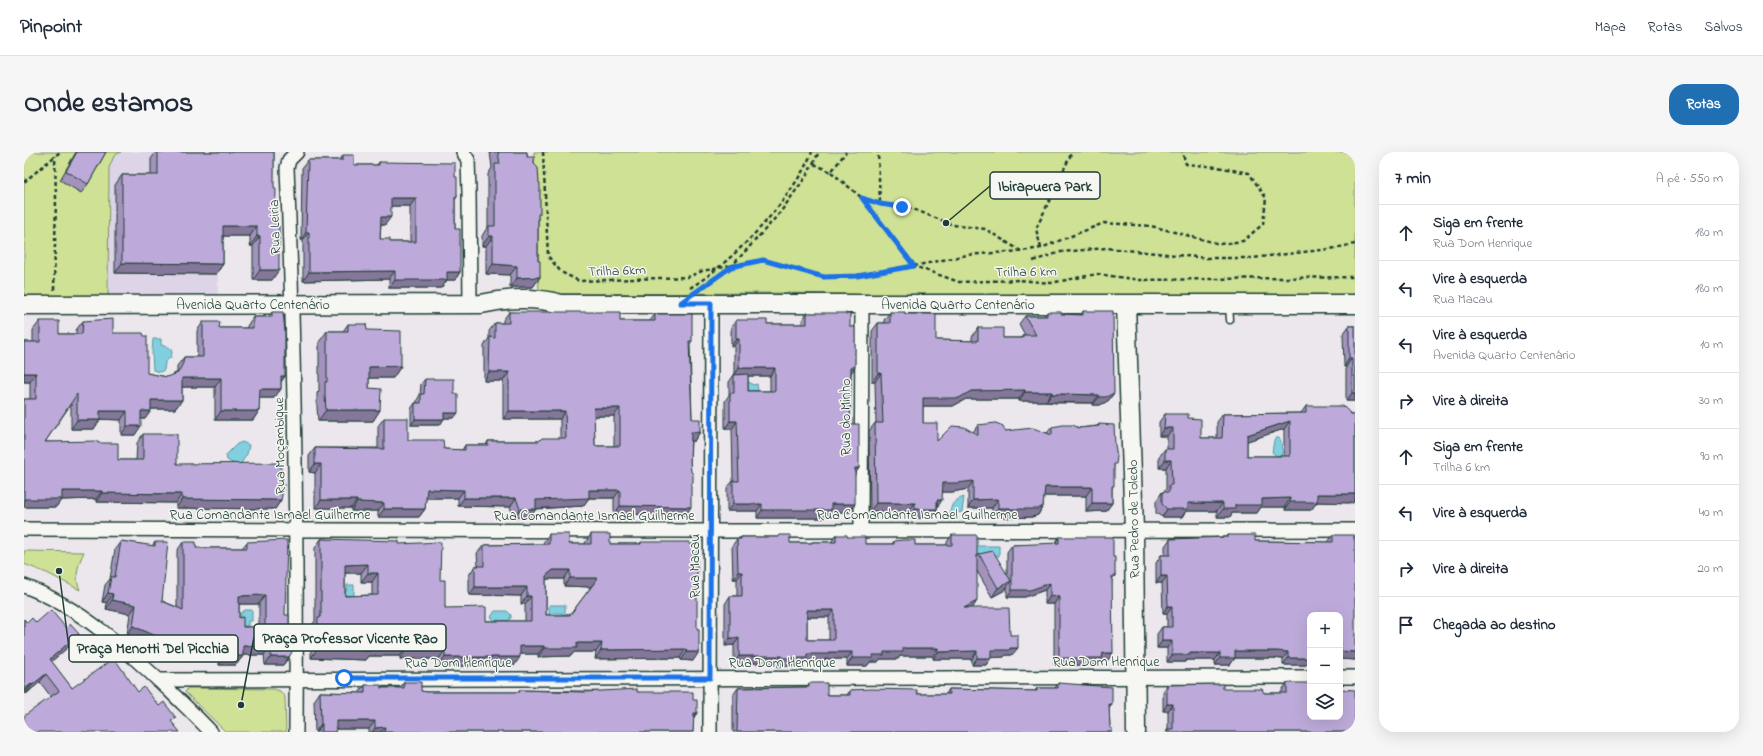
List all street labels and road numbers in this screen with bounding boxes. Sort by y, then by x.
street label: Rua Leiria [264,199,287,255]
street label: Trilha 6km [588,260,647,283]
street label: Trilha 6 km [995,261,1057,284]
street label: Avenida Quarto Centenário [176,295,330,316]
street label: Avenida Quarto Centenário [881,295,1035,316]
street label: Rua do Minho [836,378,857,456]
street label: Rua Moçambique [269,396,292,495]
street label: Rua Pedro de Toledo [1123,459,1146,579]
street label: Rua Comandante Ismael Guilherme [170,505,371,526]
street label: Rua Comandante Ismael Guilherme [817,505,1018,526]
street label: Rua Comandante Ismael Guilherme [494,506,695,527]
street label: Rua Macau [685,534,706,598]
street label: Rua Dom Henrique [1053,652,1160,673]
street label: Rua Dom Henrique [405,653,512,674]
street label: Rua Dom Henrique [729,653,836,674]

